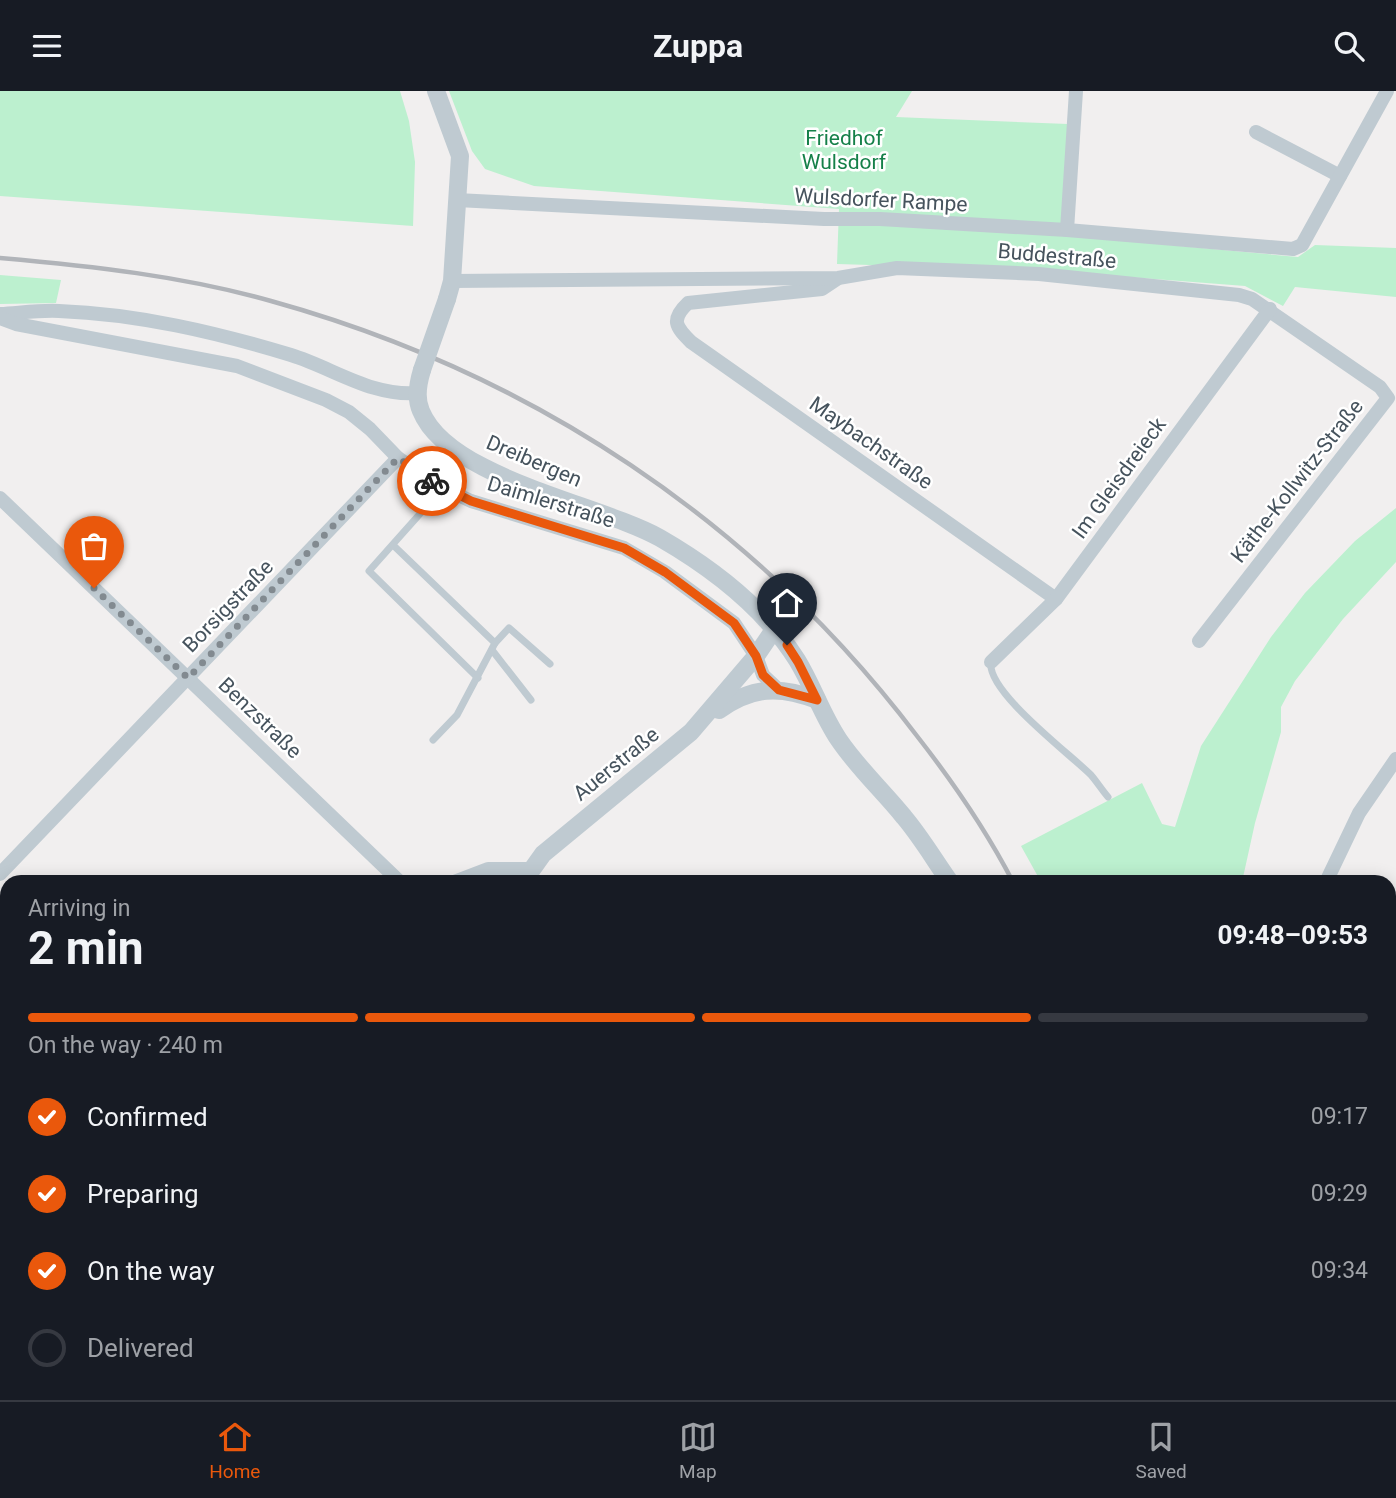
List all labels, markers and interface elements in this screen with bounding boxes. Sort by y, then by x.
icon: menu [28,27,66,65]
text: Zuppa [653,27,743,65]
icon: search [1330,27,1368,65]
park label: Friedhof Wulsdorf [802,126,887,174]
street label: Wulsdorfer Rampe [794,183,968,217]
street label: Buddestraße [997,239,1117,273]
street label: Maybachstraße [805,392,937,494]
street label: Käthe-Kollwitz-Straße [1226,395,1368,567]
street label: Im Gleisdreieck [1067,413,1171,543]
street label: Dreibergen [483,430,585,492]
courier [397,446,467,516]
icon: bike [413,462,451,500]
street label: Daimlerstraße [485,471,617,533]
pin [64,516,124,588]
icon: bag [75,527,113,565]
street label: Borsigstraße [178,555,278,657]
pin [757,573,817,645]
icon: home [768,584,806,622]
street label: Benzstraße [214,673,306,763]
street label: Auerstraße [568,722,664,806]
text: Arriving in [28,895,131,922]
text: 09:48–09:53 [1218,920,1368,950]
text: 2 min [28,921,144,975]
text: On the way · 240 m [28,1032,223,1059]
icon: check [28,1098,66,1136]
text: Confirmed [87,1102,208,1132]
text: 09:17 [1311,1103,1368,1130]
icon: check [28,1175,66,1213]
text: Preparing [87,1179,199,1209]
text: 09:29 [1311,1180,1368,1207]
icon: check [28,1252,66,1290]
text: On the way [87,1256,215,1286]
text: 09:34 [1311,1257,1368,1284]
text: Delivered [87,1333,194,1363]
tab: Home [209,1418,260,1483]
tab: Map [679,1418,717,1483]
tab: Saved [1135,1418,1187,1483]

